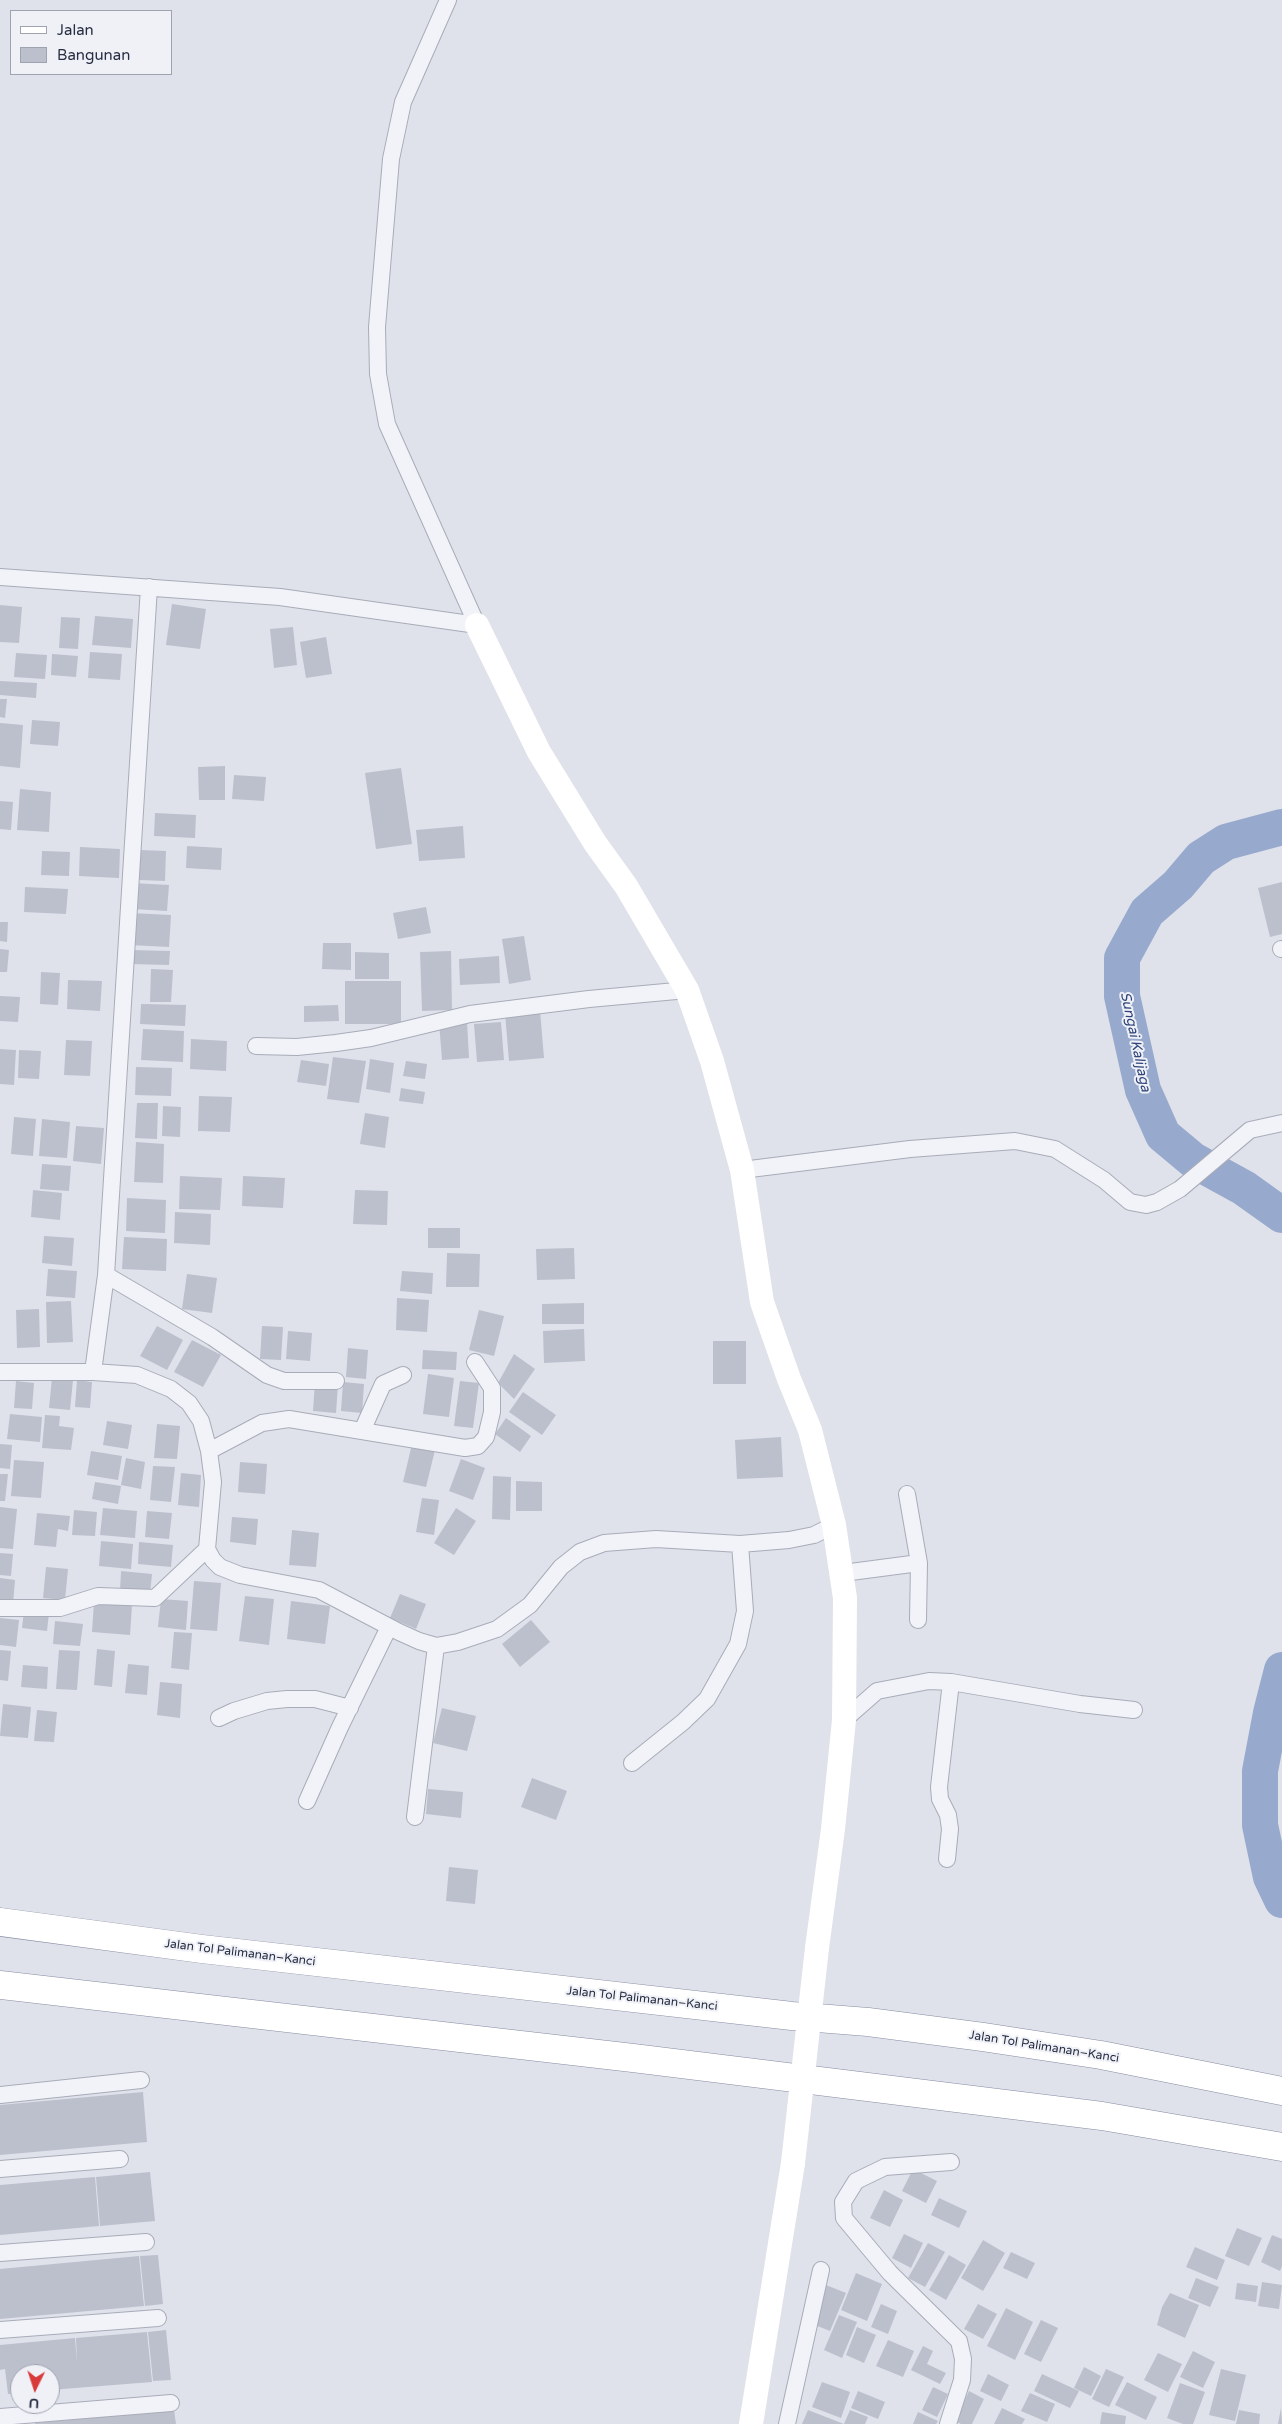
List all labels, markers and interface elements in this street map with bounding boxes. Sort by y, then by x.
legend [10,10,172,75]
text: Jalan [57,21,94,39]
text: Bangunan [57,46,130,64]
water label: Sungai Kalijaga [1116,991,1154,1093]
street label: Jalan Tol Palimanan–Kanci [164,1937,316,1969]
street label: Jalan Tol Palimanan–Kanci [566,1984,718,2014]
street label: Jalan Tol Palimanan–Kanci [968,2028,1120,2066]
north arrow [10,2364,60,2414]
text: U [28,2395,40,2412]

